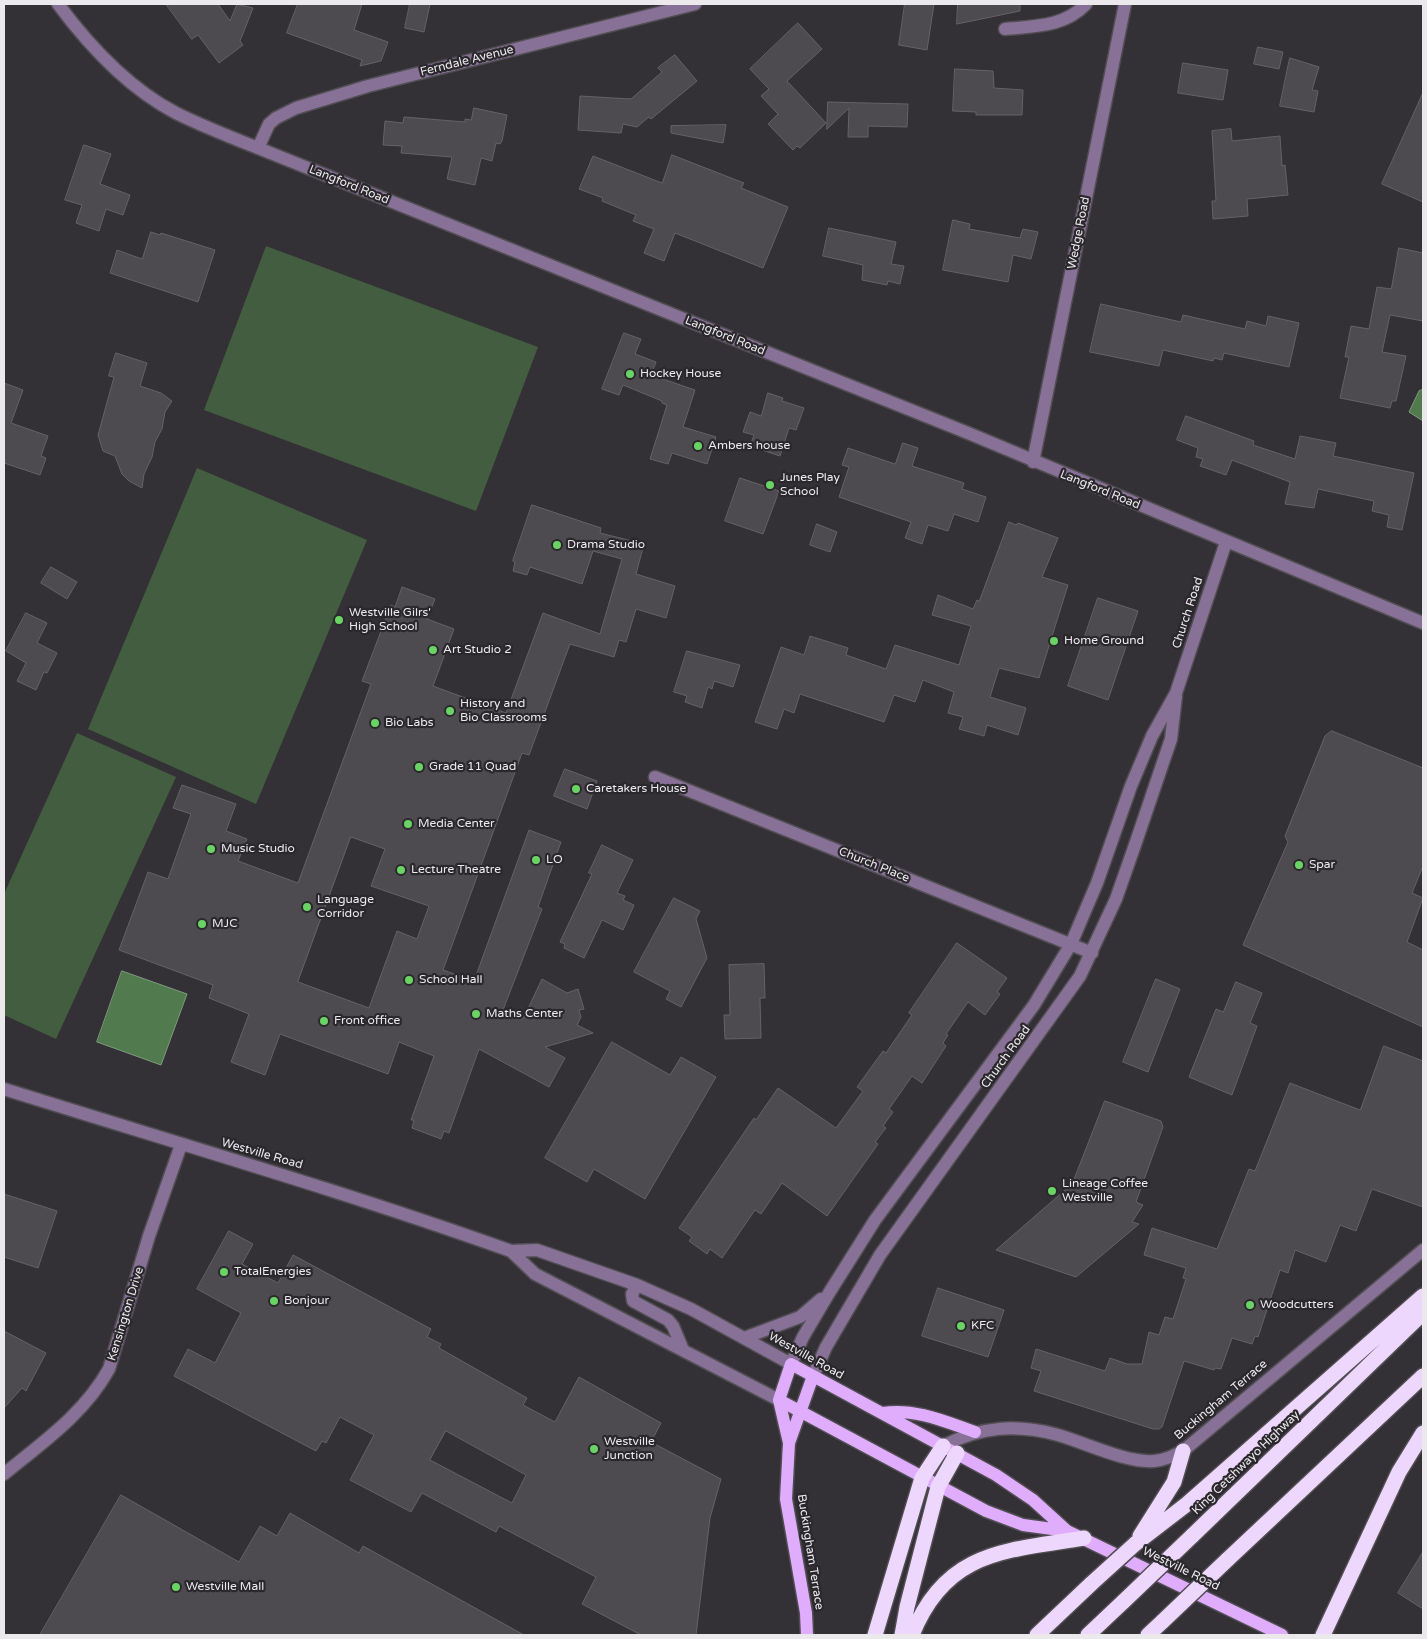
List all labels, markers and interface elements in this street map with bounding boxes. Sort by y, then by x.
street label: Ferndale Avenue [419,42,515,80]
street label: Langford Road [307,162,391,208]
street label: Wedge Road [1065,196,1093,270]
street label: Langford Road [683,313,767,359]
place label: Hockey House [640,367,721,381]
marker: Hockey House [624,368,636,380]
place label: Ambers house [708,439,790,453]
marker: Ambers house [692,440,704,452]
street label: Langford Road [1058,467,1142,513]
place label: Junes Play School [780,471,840,499]
marker: Junes Play School [764,479,776,491]
place label: Drama Studio [567,538,645,552]
marker: Drama Studio [551,539,563,551]
street label: Church Road [1170,575,1206,651]
place label: Westville Gilrs' High School [349,606,431,634]
marker: Westville Gilrs' High School [333,614,345,626]
place label: Home Ground [1064,634,1144,648]
marker: Home Ground [1048,635,1060,647]
place label: Art Studio 2 [443,643,512,657]
marker: Art Studio 2 [427,644,439,656]
place label: History and Bio Classrooms [460,697,547,725]
marker: History and Bio Classrooms [444,705,456,717]
place label: Bio Labs [385,716,434,730]
marker: Bio Labs [369,717,381,729]
place label: Grade 11 Quad [429,760,516,774]
marker: Grade 11 Quad [413,761,425,773]
place label: Caretakers House [586,782,686,796]
marker: Caretakers House [570,783,582,795]
place label: Media Center [418,817,495,831]
marker: Media Center [402,818,414,830]
place label: Music Studio [221,842,295,856]
marker: Music Studio [205,843,217,855]
street label: Church Place [837,844,911,886]
place label: LO [546,853,563,867]
marker: LO [530,854,542,866]
place label: Spar [1309,858,1335,872]
marker: Spar [1293,859,1305,871]
place label: Lecture Theatre [411,863,501,877]
marker: Lecture Theatre [395,864,407,876]
place label: Language Corridor [317,893,374,921]
marker: Language Corridor [301,901,313,913]
place label: MJC [212,917,238,931]
marker: MJC [196,918,208,930]
place label: School Hall [419,973,483,987]
marker: School Hall [403,974,415,986]
place label: Maths Center [486,1007,563,1021]
marker: Maths Center [470,1008,482,1020]
place label: Front office [334,1014,400,1028]
marker: Front office [318,1015,330,1027]
street label: Church Road [978,1023,1034,1091]
street label: Westville Road [220,1136,304,1172]
place label: Lineage Coffee Westville [1062,1177,1148,1205]
marker: Lineage Coffee Westville [1046,1185,1058,1197]
street label: Kensington Drive [105,1265,147,1363]
place label: TotalEnergies [234,1265,311,1279]
marker: TotalEnergies [218,1266,230,1278]
place label: Bonjour [284,1294,329,1308]
marker: Bonjour [268,1295,280,1307]
place label: Woodcutters [1260,1298,1334,1312]
marker: Woodcutters [1244,1299,1256,1311]
place label: KFC [971,1319,994,1333]
marker: KFC [955,1320,967,1332]
street label: Westville Road [766,1329,846,1383]
street label: Buckingham Terrace [1172,1357,1270,1443]
street label: King Cetshwayo Highway [1189,1408,1303,1518]
place label: Westville Junction [604,1435,655,1463]
marker: Westville Junction [588,1443,600,1455]
street label: Buckingham Terrace [794,1493,826,1611]
street label: Westville Road [1140,1544,1222,1594]
place label: Westville Mall [186,1580,264,1594]
marker: Westville Mall [170,1581,182,1593]

